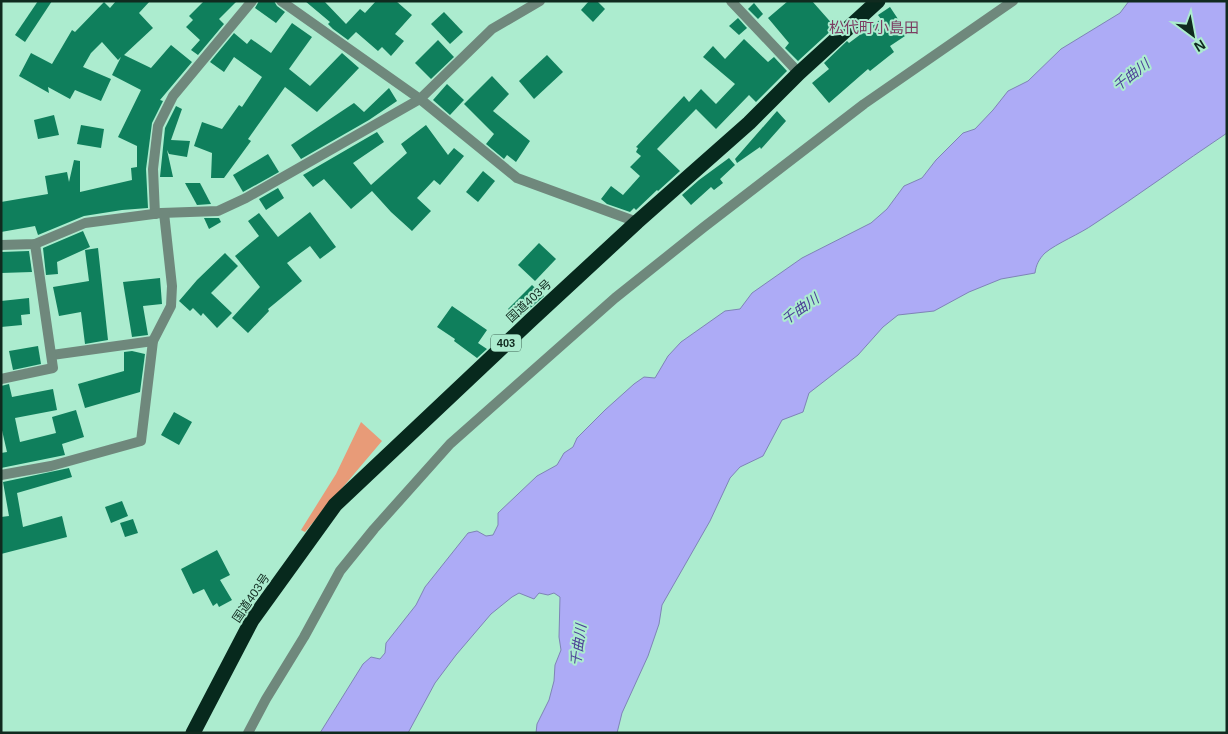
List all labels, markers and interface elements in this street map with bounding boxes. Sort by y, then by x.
north arrow [1168,10,1218,60]
district label: 松代町小島田 [829,19,919,36]
text: N [1191,37,1208,55]
water label: 千曲川 [1110,55,1154,94]
street label: 国道403号 [504,277,554,325]
water label: 千曲川 [778,289,823,328]
road number: 403 [491,334,521,352]
street label: 国道403号 [230,571,272,625]
water label: 千曲川 [567,621,589,667]

